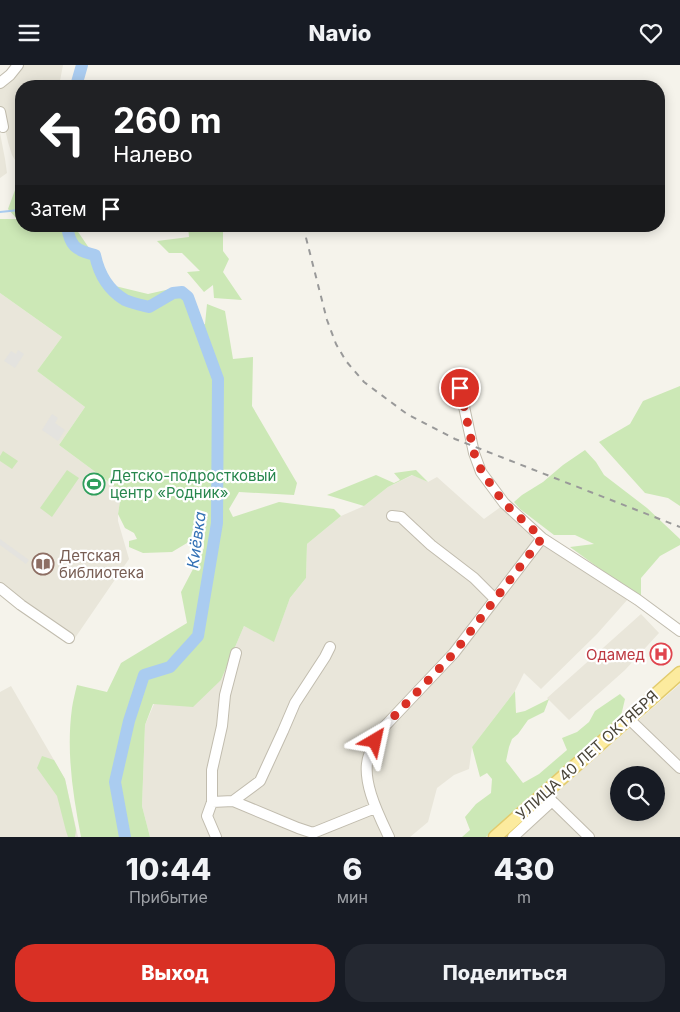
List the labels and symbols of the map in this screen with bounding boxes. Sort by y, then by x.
pin [439,367,481,409]
place label: Детско-подростковый центр «Родник» [110,466,276,502]
sports icon: Детско-подростковый центр «Родник» [82,472,106,496]
water label: Киёвка [182,510,210,570]
place label: Детская библиотека [59,546,144,582]
library icon: Детская библиотека [31,552,55,576]
hospital icon: Одамед [649,642,673,666]
place label: Одамед [586,645,645,664]
street label: УЛИЦА 40 ЛЕТ ОКТЯБРЯ [512,686,662,824]
position arrow [348,714,400,766]

